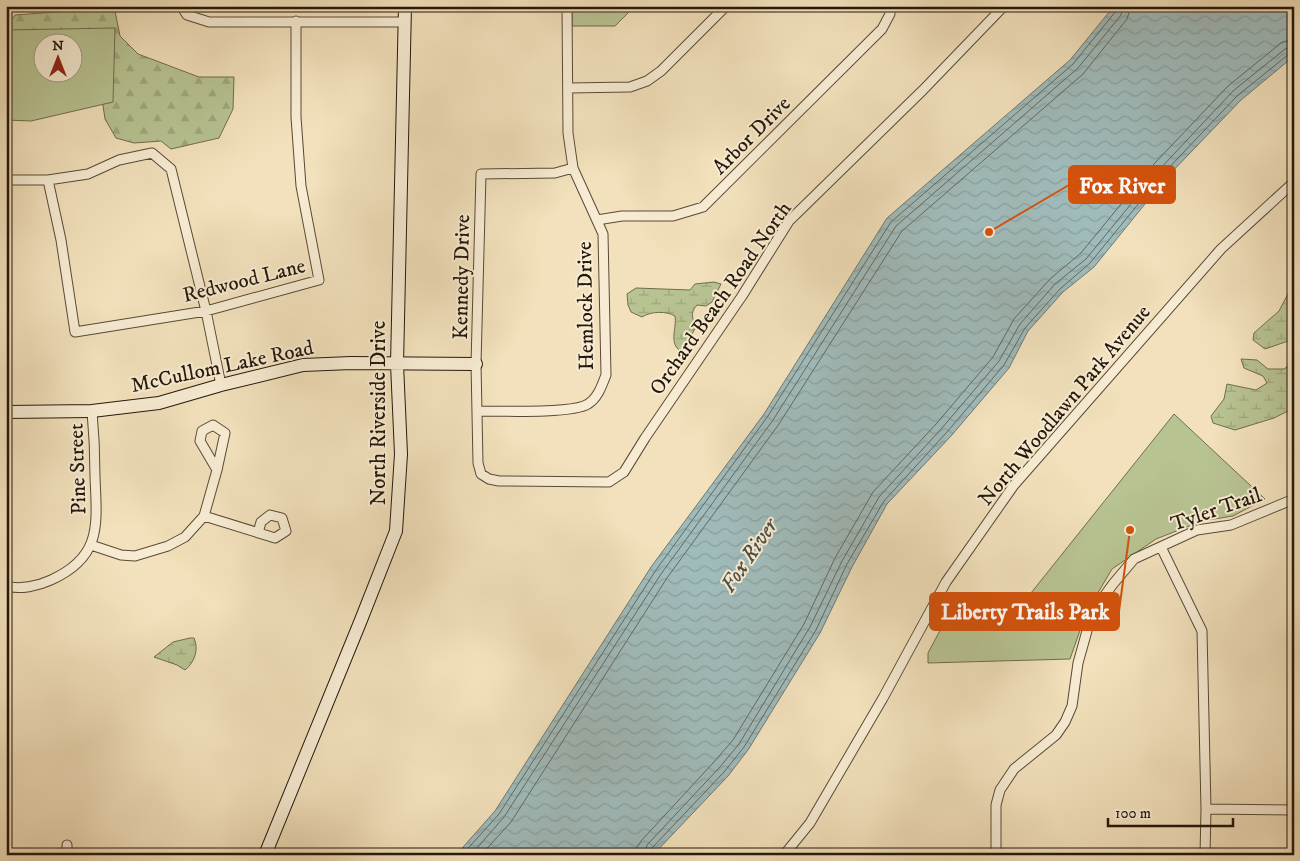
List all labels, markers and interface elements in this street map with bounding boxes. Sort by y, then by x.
north arrow [32,32,82,82]
text: N [52,37,64,55]
street label: Arbor Drive [707,91,797,180]
callout: Fox River [1069,166,1175,203]
text: Fox River [1079,173,1166,200]
street label: Orchard Beach Road North [644,197,798,400]
street label: Kennedy Drive [448,214,476,340]
street label: Hemlock Drive [572,241,600,371]
street label: Redwood Lane [180,253,309,309]
street label: North Woodlawn Park Avenue [973,300,1157,511]
street label: North Riverside Drive [366,320,392,505]
street label: McCullom Lake Road [129,335,316,399]
street label: Pine Street [63,423,93,515]
street label: Tyler Trail [1168,482,1266,538]
water label: Fox River [715,512,785,598]
callout: Liberty Trails Park [930,593,1119,630]
text: Liberty Trails Park [941,599,1110,626]
scale bar [1108,796,1232,828]
text: 100 m [1115,804,1151,823]

